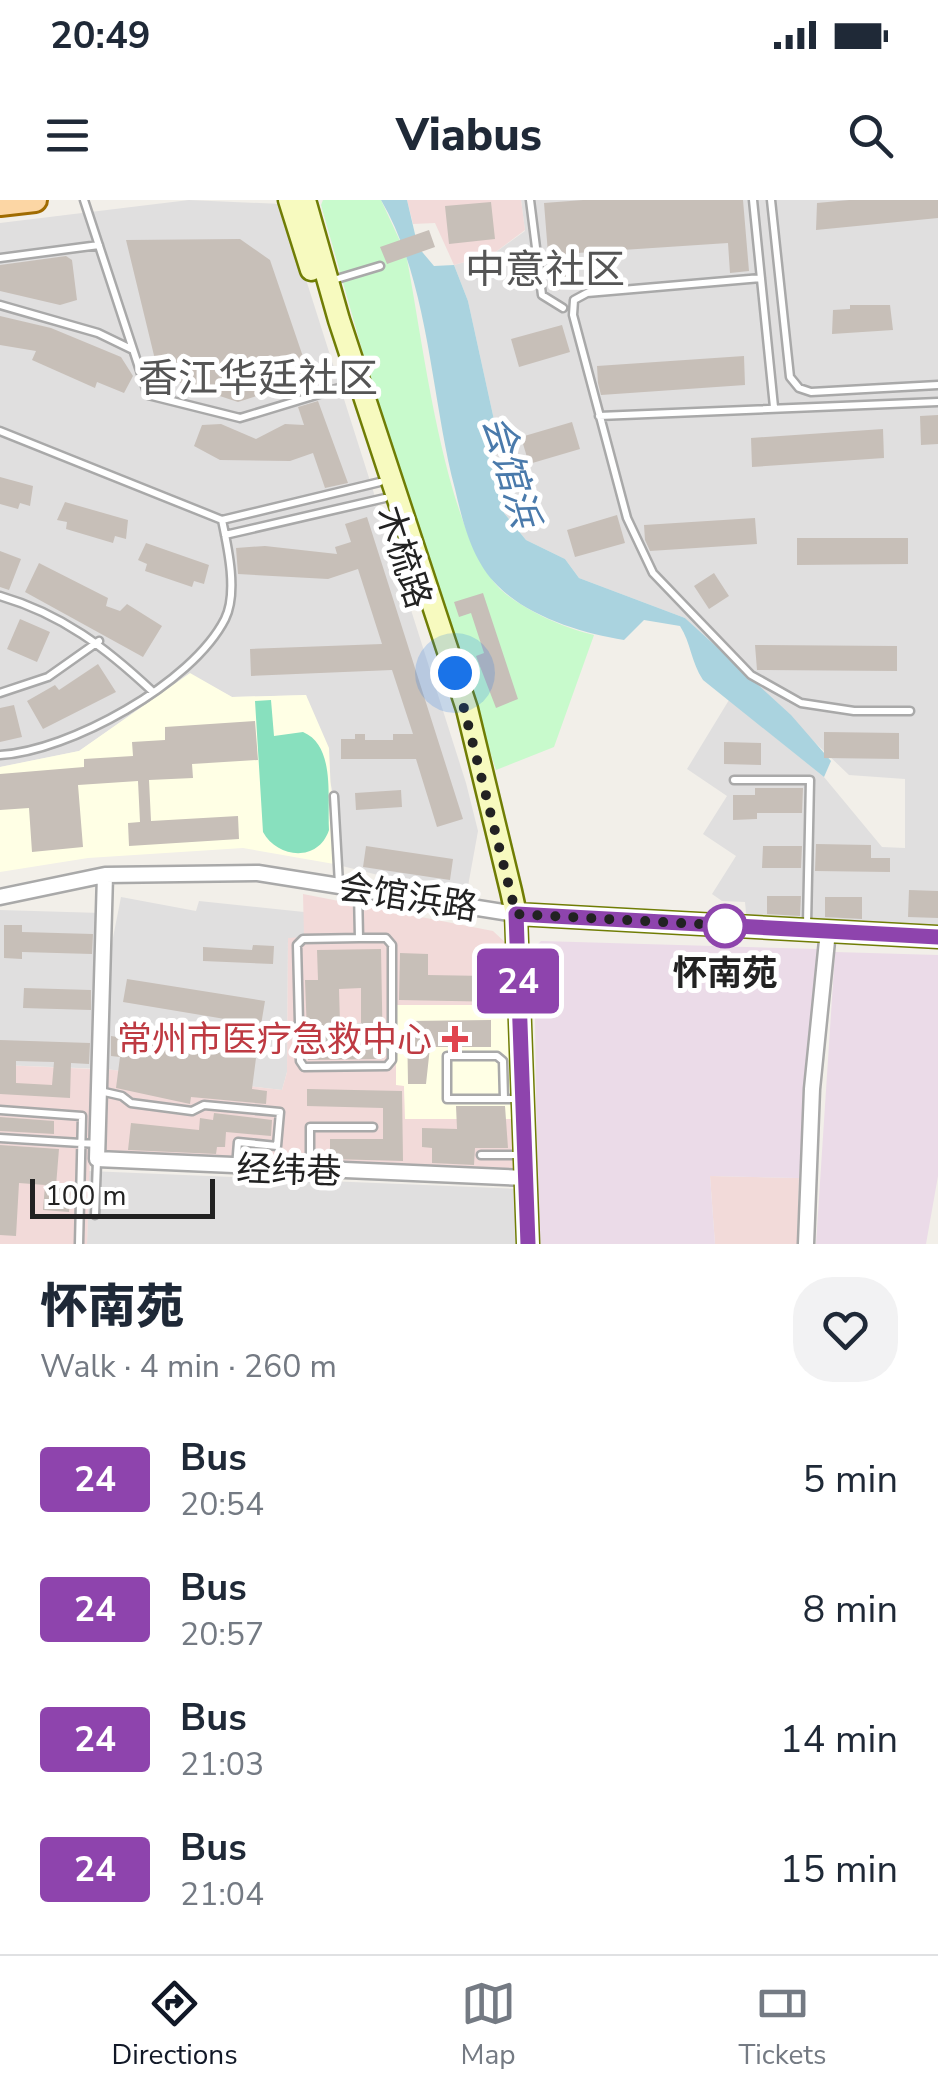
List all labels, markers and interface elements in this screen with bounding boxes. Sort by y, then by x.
text: 20:49 [50,10,151,61]
text: Viabus [396,105,542,166]
icon: menu [40,108,95,163]
icon: search [843,108,898,163]
district label: 中意社区 [465,243,625,297]
district label: 香江华廷社区 [138,352,378,406]
water label: 会馆浜 [470,409,552,536]
street label: 木梳路 [365,500,442,614]
your location [430,648,480,698]
street label: 会馆浜路 [335,863,481,932]
marker: 怀南苑 [704,905,746,947]
line badge: 24 [473,948,563,1014]
place label: 怀南苑 [672,950,778,997]
text: 24 [497,958,539,1005]
place label: 常州市医疗急救中心 [117,1016,432,1063]
marker: 常州市医疗急救中心 [442,1026,468,1052]
street label: 经纬巷 [236,1145,342,1196]
scale bar [30,1174,215,1218]
text: 100 m [45,1177,127,1215]
text: 怀南苑 [40,1274,184,1340]
button: heart [793,1277,898,1382]
text: Walk · 4 min · 260 m [40,1345,337,1388]
text: Bus [180,1432,247,1483]
text: 5 min [803,1454,898,1505]
text: 24 [74,1456,116,1503]
text: 20:54 [180,1483,264,1526]
text: Bus [180,1562,247,1613]
text: 8 min [803,1584,898,1635]
text: 24 [74,1586,116,1633]
text: 20:57 [180,1613,264,1656]
text: Bus [180,1692,247,1743]
text: 14 min [780,1714,898,1765]
text: 24 [74,1716,116,1763]
text: 21:03 [180,1743,264,1786]
text: Bus [180,1822,247,1873]
text: 15 min [780,1844,898,1895]
text: 24 [74,1846,116,1893]
text: 21:04 [180,1873,264,1916]
tab: Directions [111,1976,238,2074]
tab: Map [461,1976,516,2074]
tab: Tickets [738,1976,827,2074]

